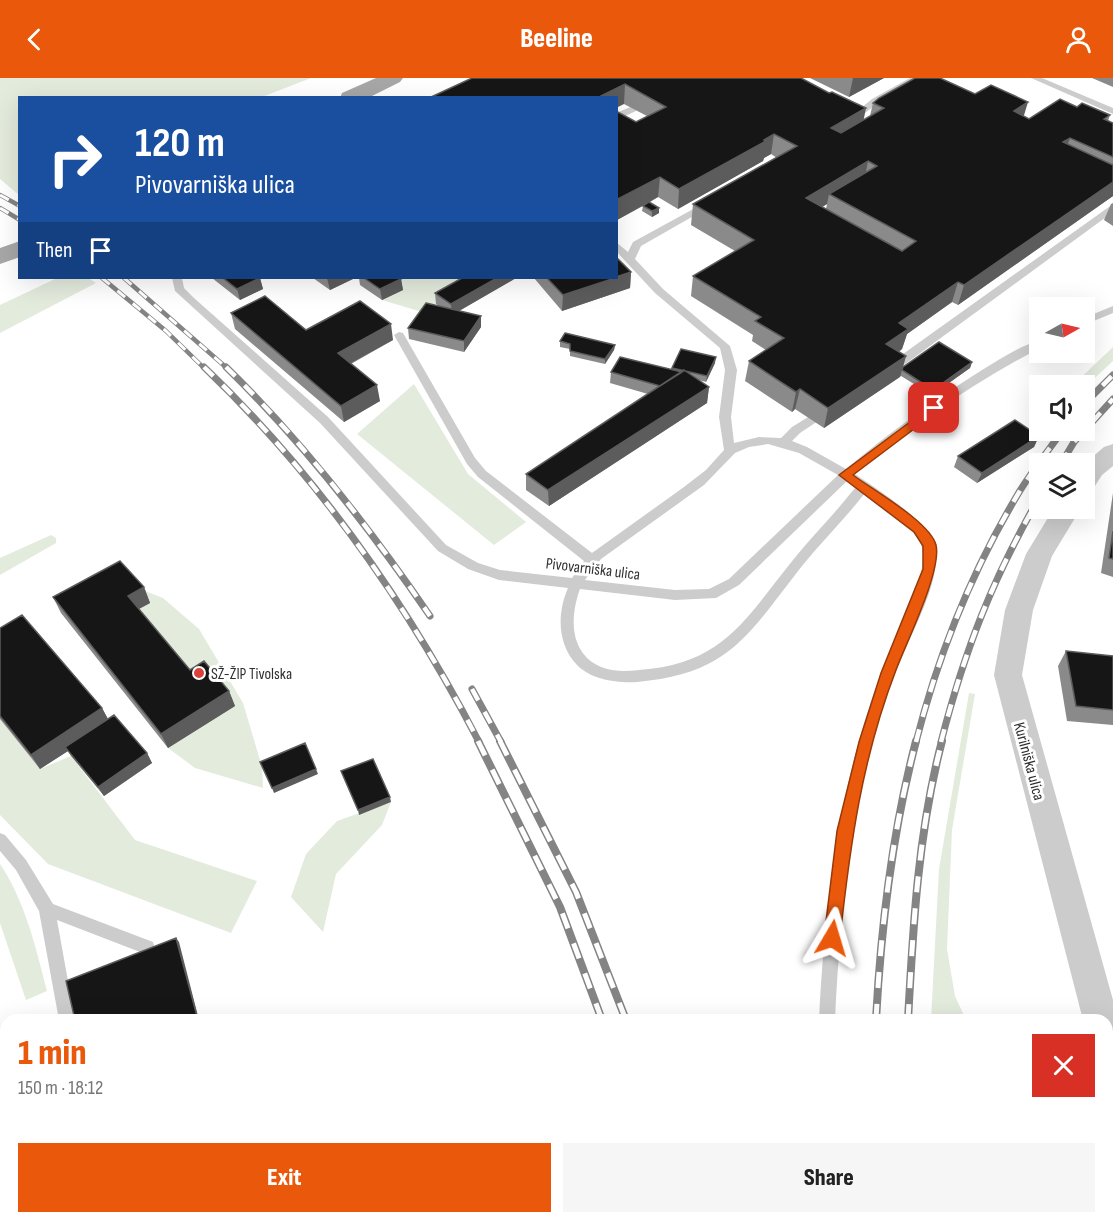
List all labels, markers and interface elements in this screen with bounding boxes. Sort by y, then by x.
icon: back [18,23,51,56]
text: Beeline [520,23,593,55]
icon: person [1062,23,1095,56]
text: 120 m [135,118,225,169]
icon: right [36,120,114,198]
text: Pivovarniška ulica [135,169,295,201]
icon: arrive [84,234,117,267]
text: Then [36,237,72,264]
north arrow [1029,297,1095,363]
map controls [1029,297,1095,519]
button: sound [1029,375,1095,441]
pin [908,382,959,433]
icon: arrive [917,391,950,424]
button: layers [1029,453,1095,519]
street label: Pivovarniška ulica [545,554,641,585]
place label: SŽ-ŽIP Tivolska [211,665,292,684]
marker: SŽ-ŽIP Tivolska [192,666,206,680]
street label: Kurilniška ulica [1009,720,1048,802]
position arrow [800,906,864,970]
text: 1 min [18,1032,86,1075]
button: close [1032,1034,1095,1097]
text: 150 m · 18:12 [18,1076,103,1100]
button: Exit [18,1143,551,1212]
button: Share [563,1143,1095,1212]

